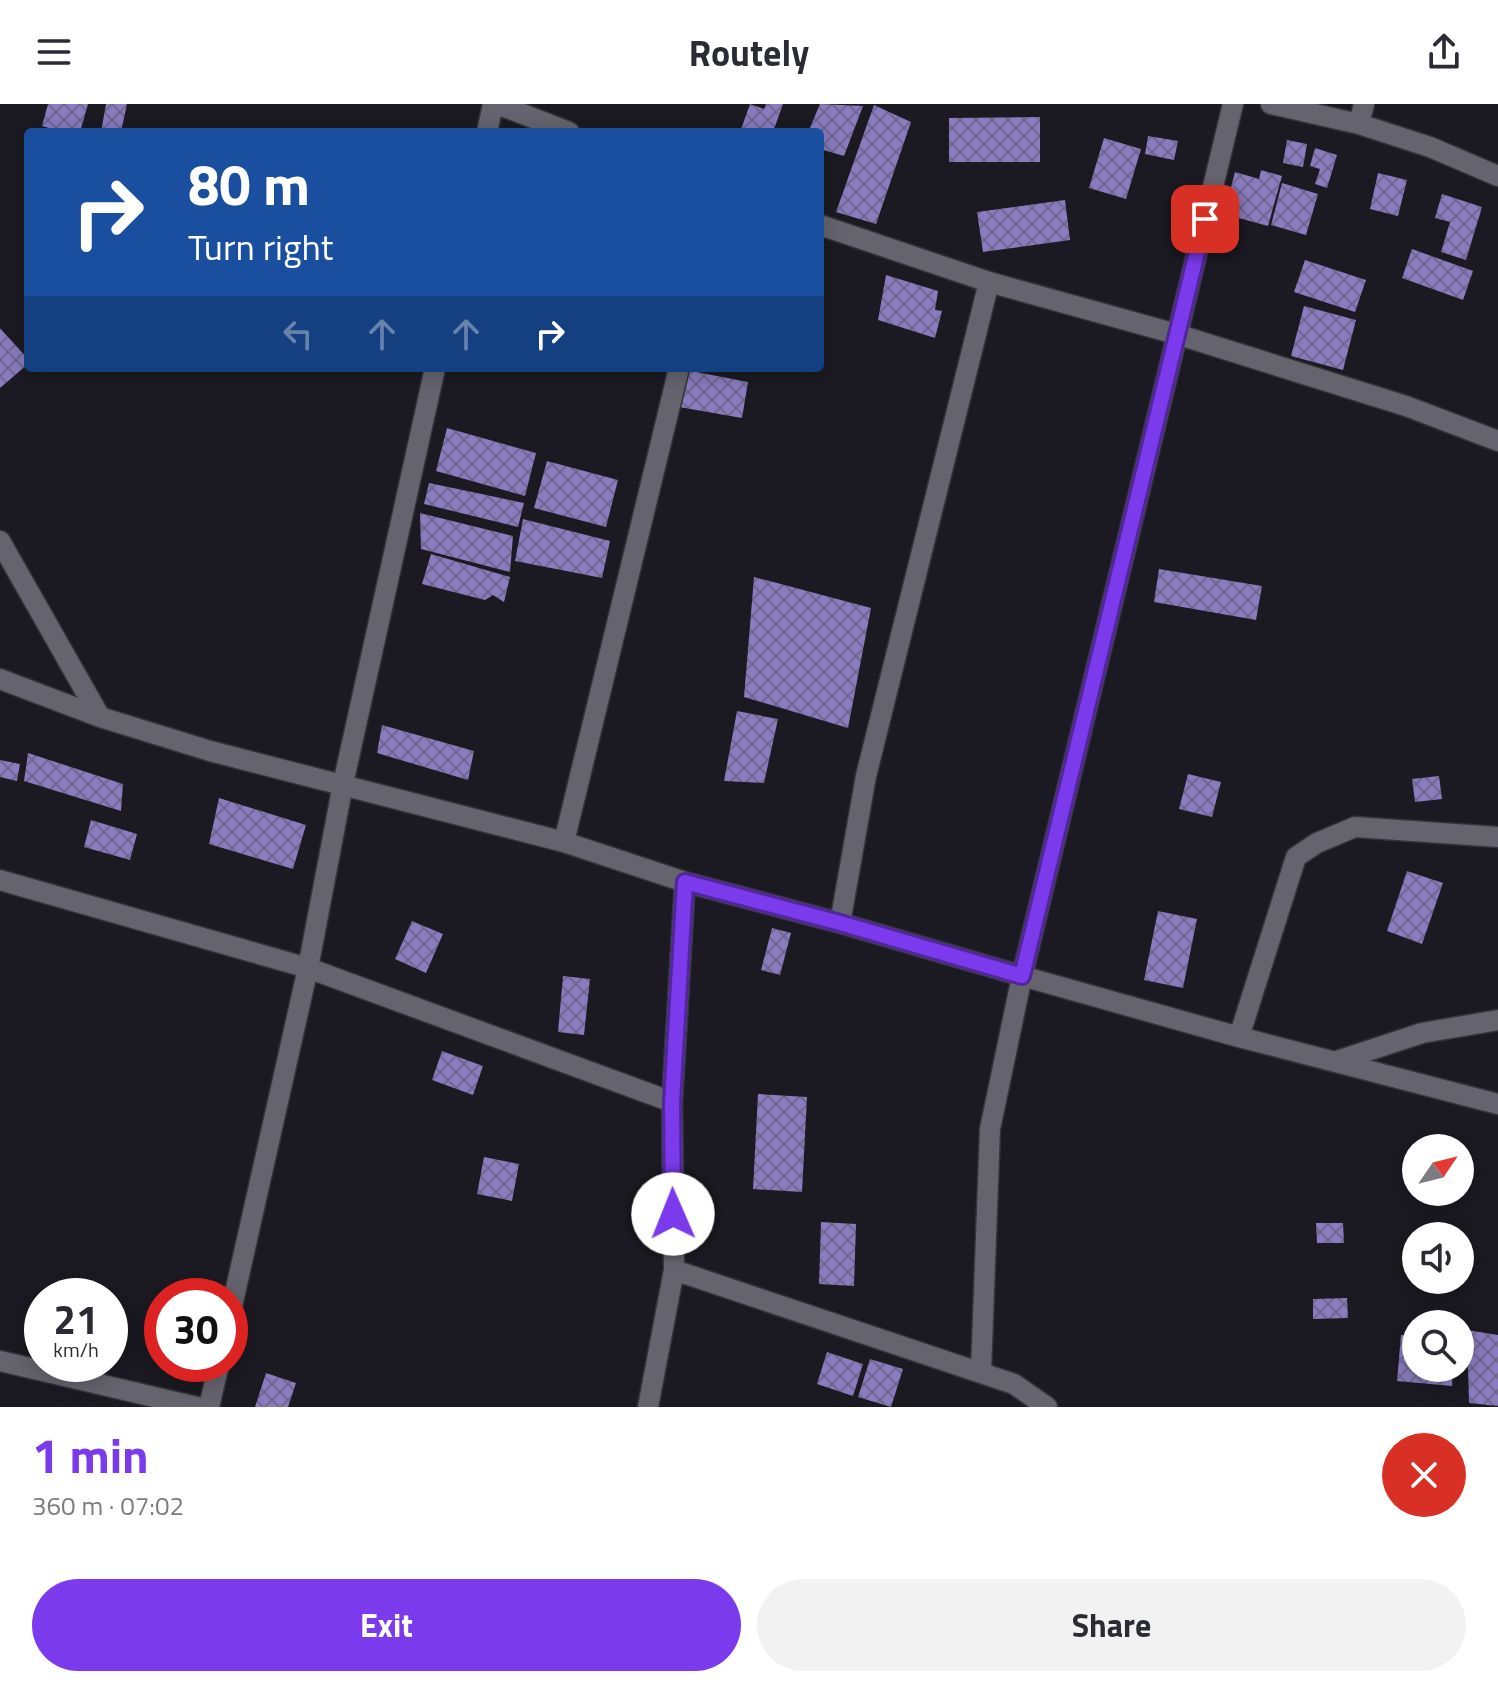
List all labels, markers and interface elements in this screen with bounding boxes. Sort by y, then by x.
text: Routely [689,25,809,80]
icon: menu [32,30,76,74]
icon: share [1422,30,1466,74]
text: 80 m [188,142,310,227]
icon: right [56,160,160,264]
pin [1171,185,1239,253]
icon: arrive [1183,197,1227,241]
text: Turn right [188,219,333,274]
icon: left [276,312,320,356]
icon: ahead [360,312,404,356]
icon: ahead [444,312,488,356]
icon: right [528,312,572,356]
north arrow [1402,1134,1474,1206]
map controls [1402,1134,1474,1382]
position arrow [631,1172,715,1256]
button: sound [1402,1222,1474,1294]
speed limit sign: 30 [144,1278,248,1382]
text: 21 [54,1289,98,1350]
button: search [1402,1310,1474,1382]
text: km/h [53,1334,99,1365]
text: 1 min [32,1419,149,1492]
button: close [1382,1433,1466,1517]
text: 360 m · 07:02 [32,1486,184,1525]
button: Exit [32,1579,741,1671]
button: Share [757,1579,1466,1671]

